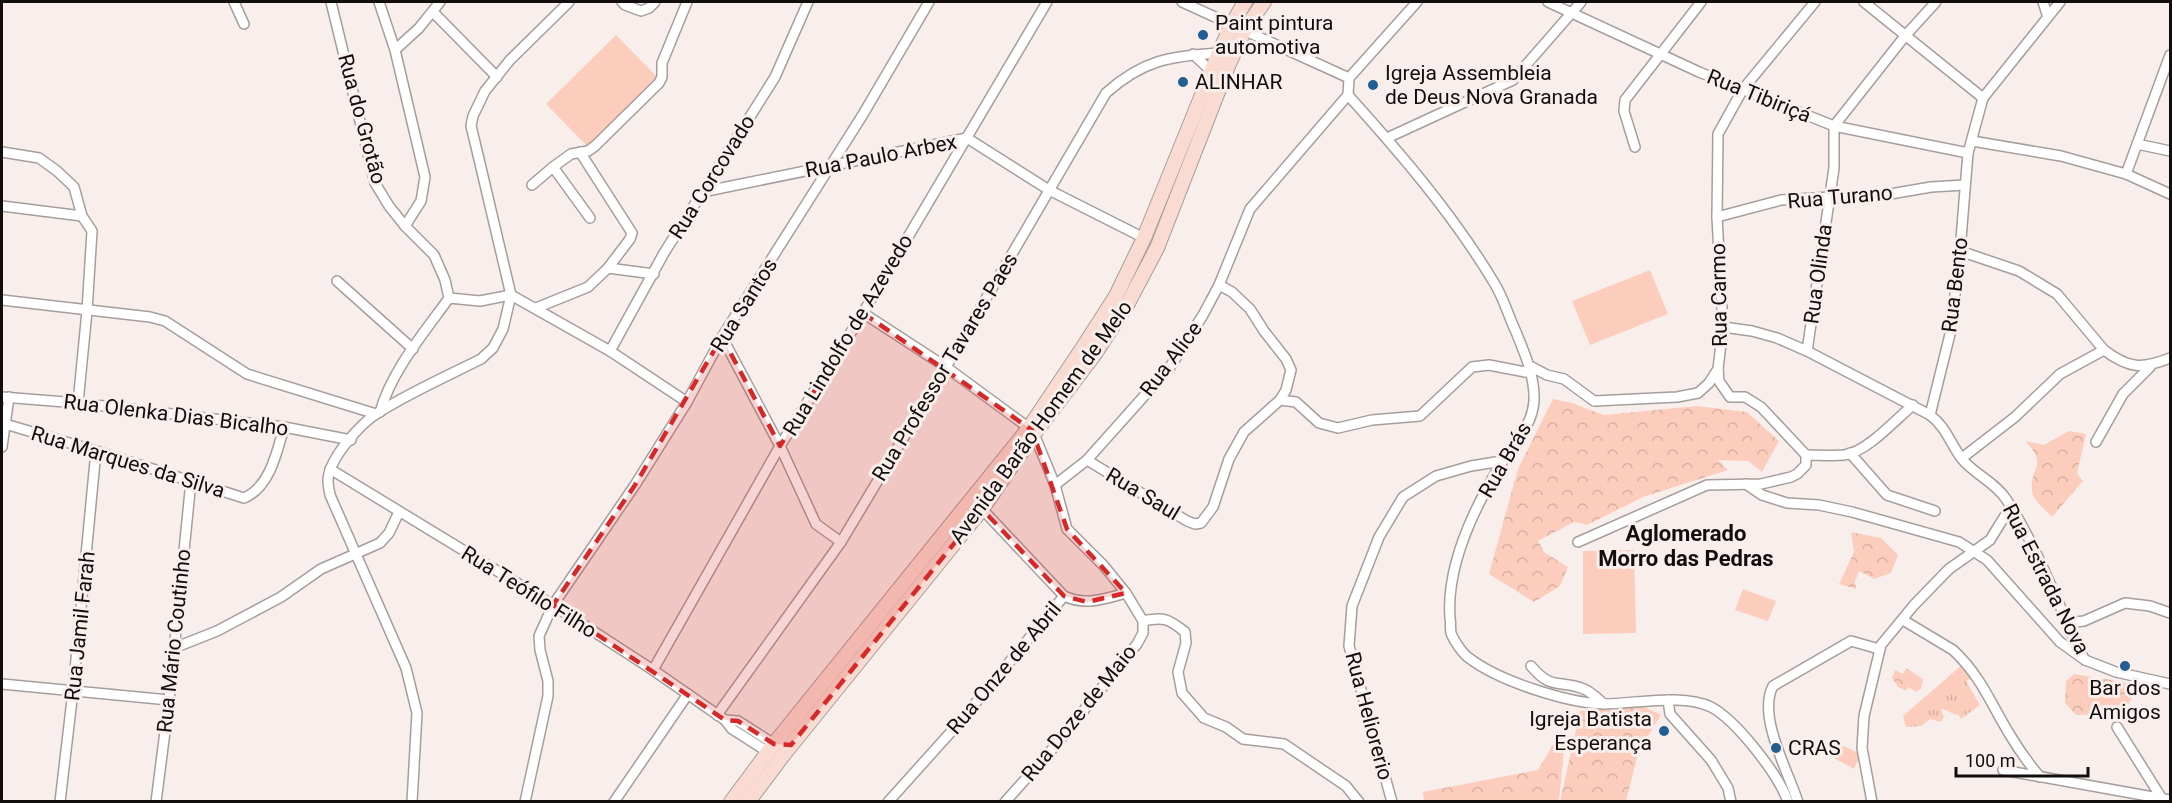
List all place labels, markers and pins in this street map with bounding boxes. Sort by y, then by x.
place label: Paint pintura automotiva [1215,11,1333,59]
marker: Paint pintura automotiva [1196,28,1210,42]
place label: Igreja Assembleia de Deus Nova Granada [1385,61,1598,109]
place label: ALINHAR [1195,70,1283,94]
marker: ALINHAR [1176,75,1190,89]
marker: Igreja Assembleia de Deus Nova Granada [1366,78,1380,92]
marker: Bar dos Amigos [2118,659,2132,673]
place label: Bar dos Amigos [2089,676,2161,724]
place label: Igreja Batista Esperança [1529,707,1652,755]
marker: Igreja Batista Esperança [1657,724,1671,738]
place label: CRAS [1788,736,1841,760]
marker: CRAS [1769,741,1783,755]

